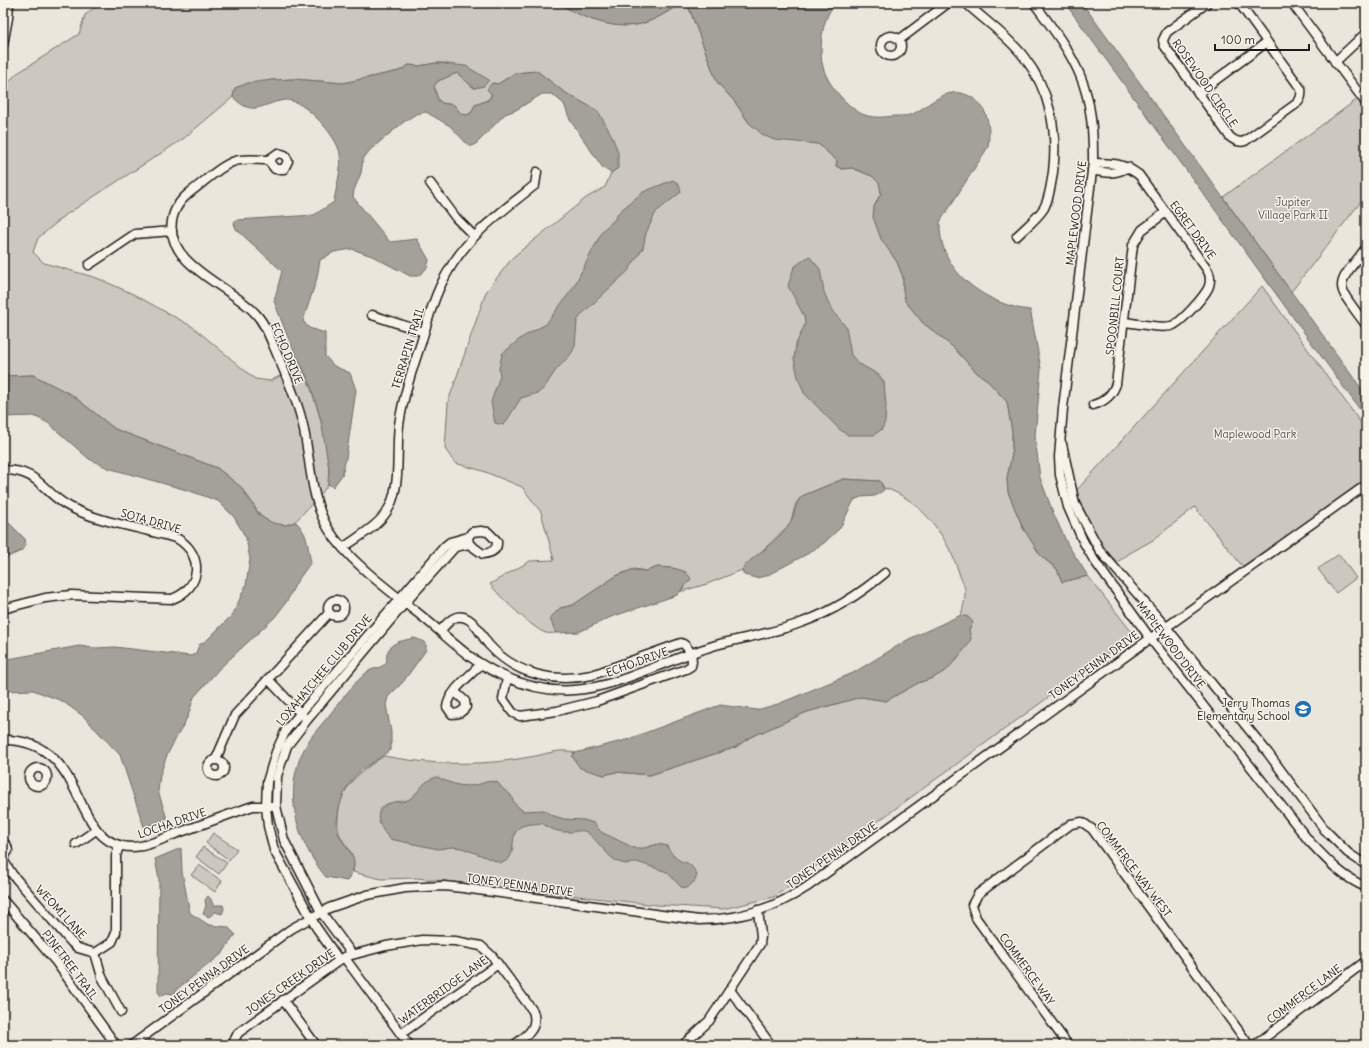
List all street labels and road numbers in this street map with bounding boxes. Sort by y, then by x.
street label: ROSEWOOD CIRCLE [1169,36,1241,130]
street label: MAPLEWOOD DRIVE [1063,160,1089,266]
street label: EGRET DRIVE [1167,198,1219,262]
street label: SPOONBILL COURT [1103,256,1127,356]
street label: TERRAPIN TRAIL [389,305,427,391]
street label: ECHO DRIVE [268,320,306,386]
street label: SOTA DRIVE [119,506,183,536]
street label: MAPLEWOOD DRIVE [1134,599,1208,691]
street label: LOXAHATCHEE CLUB DRIVE [273,611,375,729]
street label: TONEY PENNA DRIVE [1046,628,1142,702]
street label: ECHO DRIVE [604,644,670,680]
street label: LOCHA DRIVE [136,805,208,841]
street label: TONEY PENNA DRIVE [784,818,880,892]
street label: COMMERCE WAY WEST [1093,818,1175,920]
street label: TONEY PENNA DRIVE [466,871,574,899]
street label: WEOMI LANE [33,882,89,942]
street label: PINETREE TRAIL [39,927,101,1003]
street label: COMMERCE WAY [996,930,1058,1008]
street label: TONEY PENNA DRIVE [156,942,252,1016]
street label: JONES CREEK DRIVE [242,946,338,1018]
street label: WATERBRIDGE LANE [396,953,490,1027]
street label: COMMERCE LANE [1264,961,1344,1027]

